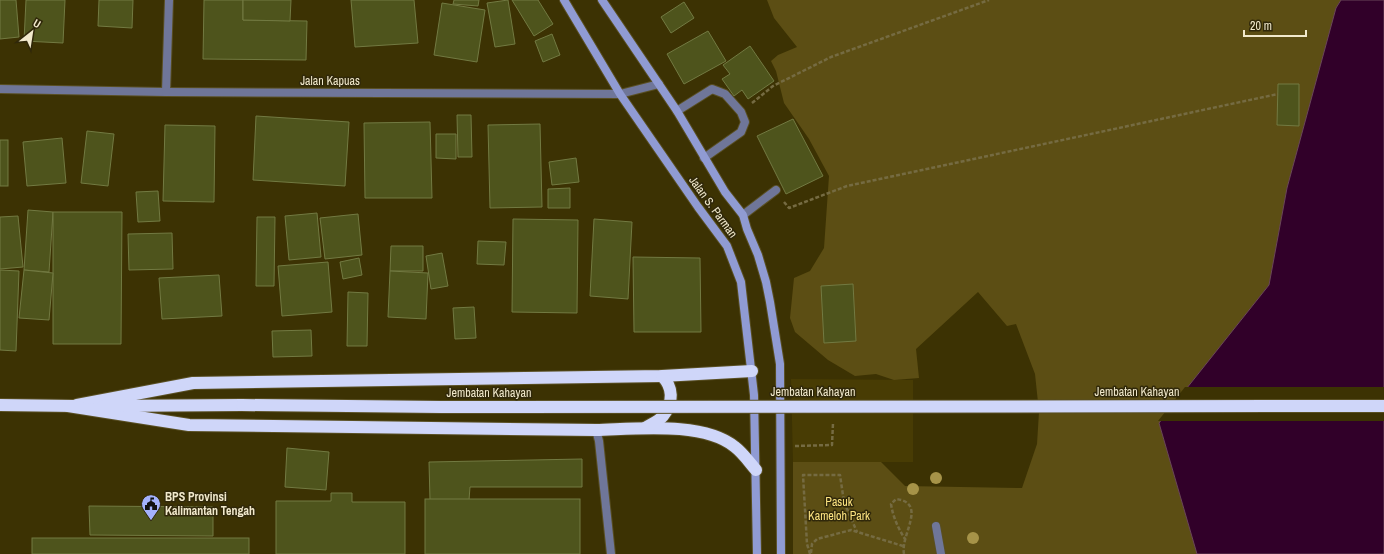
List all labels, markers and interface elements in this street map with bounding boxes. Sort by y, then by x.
north arrow [12,12,52,52]
scale bar [1244,12,1306,38]
text: U [31,16,43,31]
text: 20 m [1250,18,1272,34]
street label: Jalan Kapuas [300,73,360,89]
street label: Jalan S. Parman [685,173,741,241]
street label: Jembatan Kahayan [771,384,855,400]
street label: Jembatan Kahayan [1095,384,1179,400]
street label: Jembatan Kahayan [447,385,531,401]
place label: BPS Provinsi Kalimantan Tengah [165,489,255,519]
public building icon: BPS Provinsi Kalimantan Tengah [140,493,162,521]
park label: Pasuk Kameloh Park [808,494,870,524]

